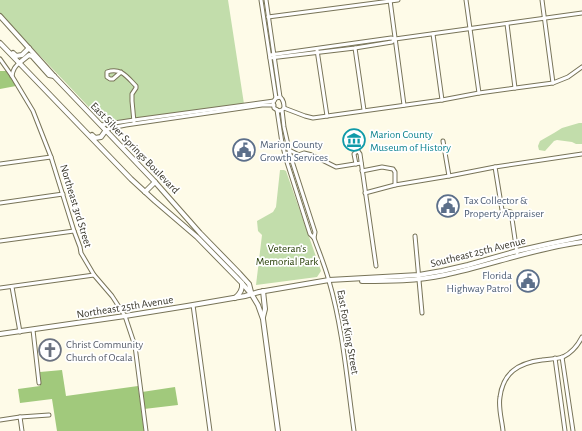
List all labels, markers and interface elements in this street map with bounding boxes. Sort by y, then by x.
street label: East Silver Springs Boulevard [89,100,182,196]
museum icon: Marion County Museum of History [341,127,367,153]
place label: Marion County Museum of History [370,129,451,153]
public building icon: Marion County Growth Services [231,137,257,163]
place label: Marion County Growth Services [260,139,328,163]
street label: Northeast 3rd Street [58,163,94,249]
public building icon: Tax Collector & Property Appraiser [435,193,461,219]
place label: Tax Collector & Property Appraiser [464,195,544,219]
street label: Southeast 25th Avenue [429,235,527,269]
park label: Veteran's Memorial Park [256,243,318,267]
public building icon: Florida Highway Patrol [515,268,541,294]
place label: Florida Highway Patrol [447,270,512,294]
street label: East Fort King Street [335,289,361,376]
street label: Northeast 25th Avenue [76,294,174,320]
church icon: Christ Community Church of Ocala [37,337,63,363]
place label: Christ Community Church of Ocala [66,339,144,363]

